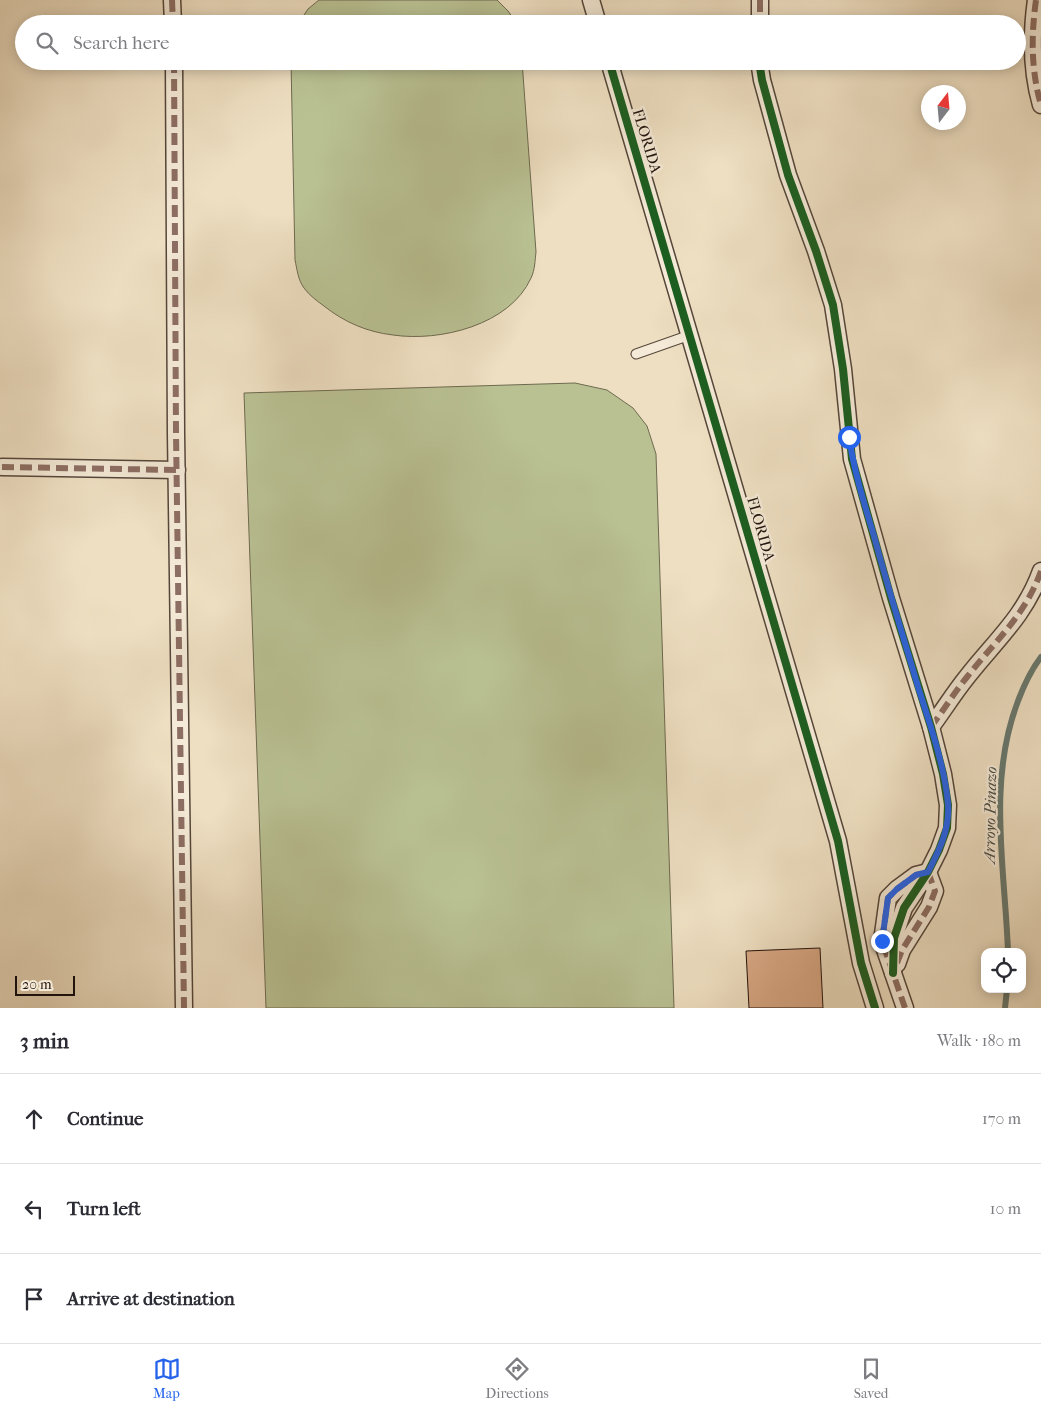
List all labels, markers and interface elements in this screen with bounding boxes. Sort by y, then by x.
search box [15,15,1026,70]
icon: search [33,29,61,57]
text: Search here [73,32,169,54]
north arrow [921,85,966,130]
street label: FLORIDA [629,107,665,176]
route start [838,426,861,449]
street label: FLORIDA [743,495,779,564]
water label: Arroyo Pinazo [980,766,1000,866]
route end [871,930,894,953]
map controls [981,948,1026,993]
button: locate [981,948,1026,993]
scale bar [15,973,75,996]
text: 20 m [22,976,52,993]
text: 3 min [20,1029,69,1053]
text: Walk · 180 m [937,1031,1021,1050]
icon: ahead [20,1105,48,1133]
text: Continue [67,1108,143,1130]
text: 170 m [982,1109,1021,1128]
icon: left [20,1195,48,1223]
text: Turn left [67,1198,141,1220]
text: 10 m [990,1199,1021,1218]
icon: arrive [20,1285,48,1313]
text: Arrive at destination [67,1288,235,1310]
tab: Map [153,1355,181,1402]
tab: Directions [486,1355,549,1402]
tab: Saved [854,1355,888,1402]

